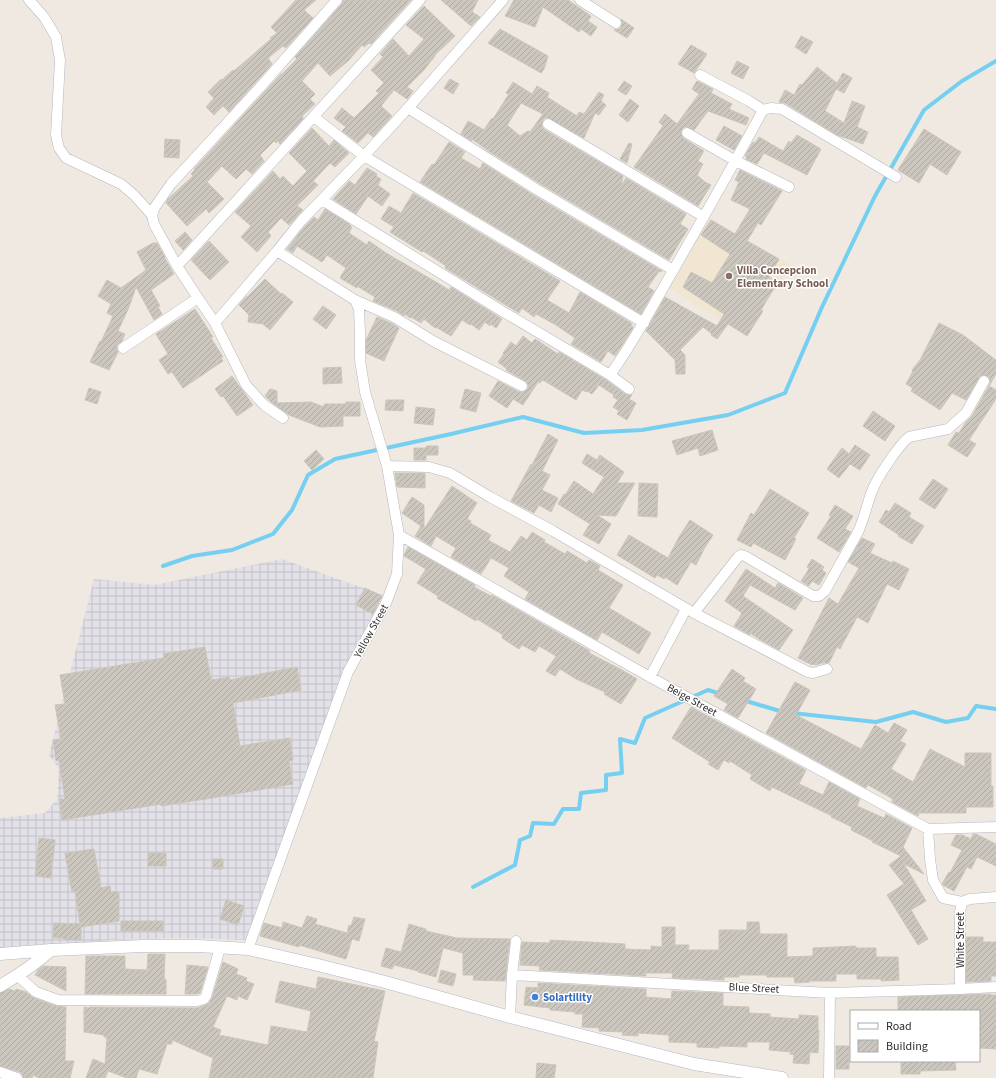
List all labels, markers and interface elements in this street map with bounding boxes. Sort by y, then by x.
place label: Villa Concepcion Elementary School [736,263,829,291]
marker: Villa Concepcion Elementary School [724,271,734,281]
street label: Yellow Street [350,601,392,662]
street label: Beige Street [664,680,720,720]
street label: White Street [953,912,968,968]
street label: Blue Street [728,979,780,997]
place label: Solartility [543,990,592,1005]
marker: Solartility [530,992,540,1002]
legend [850,1010,980,1062]
text: Road [886,1018,912,1035]
text: Building [886,1038,928,1055]

